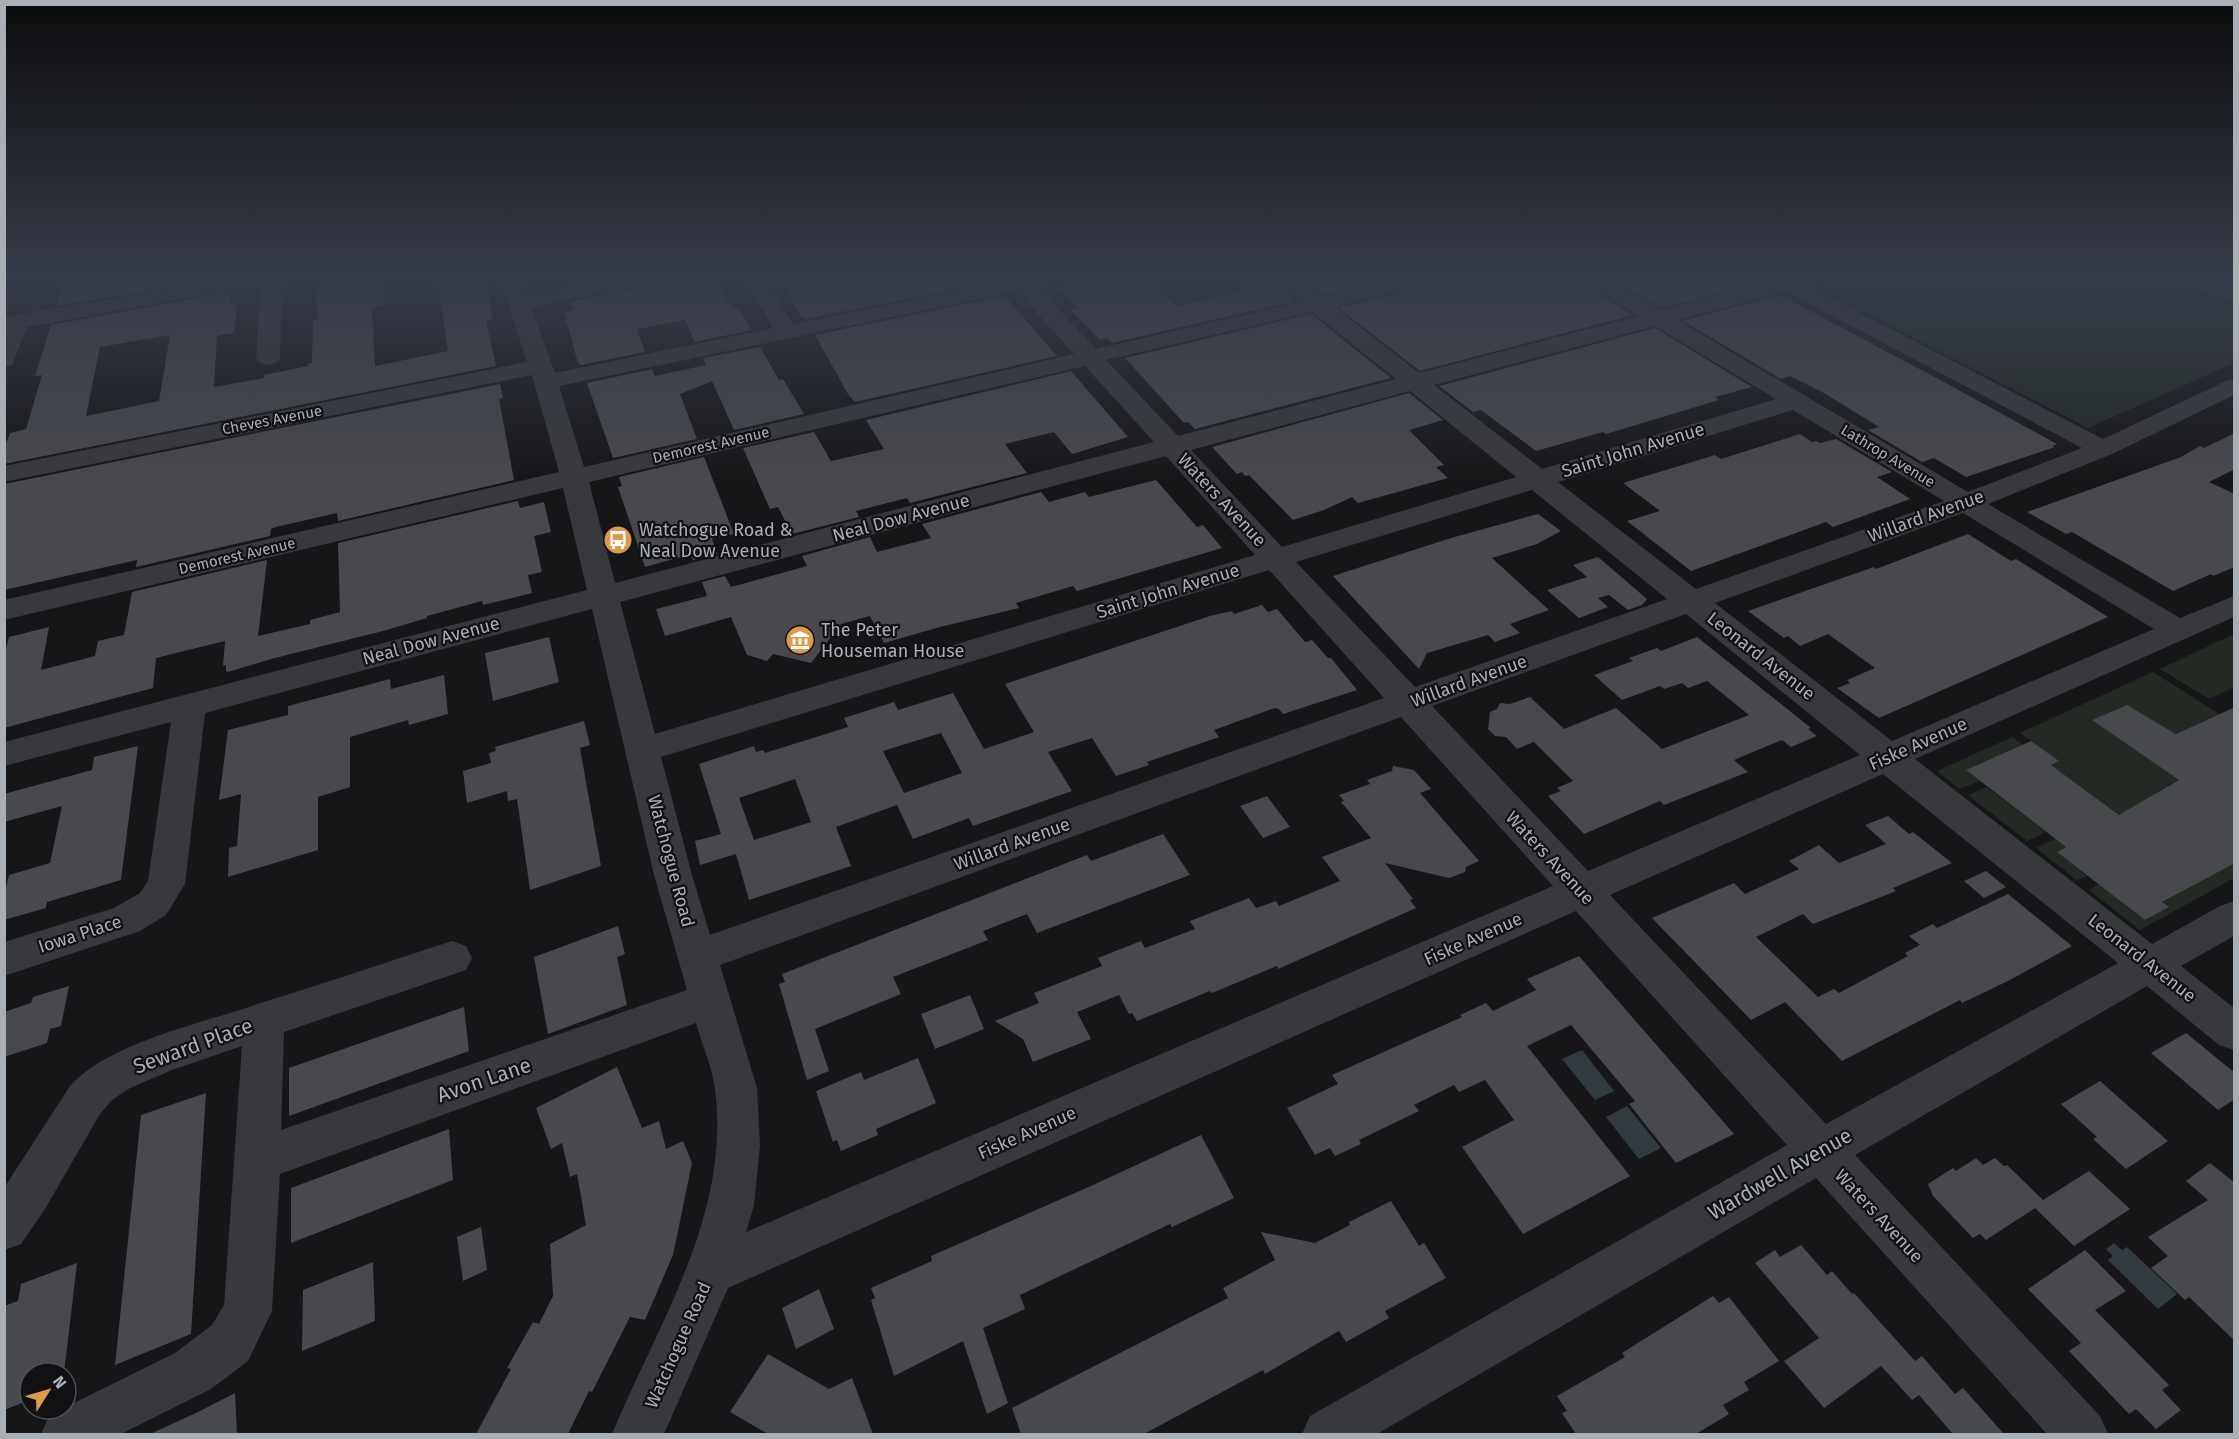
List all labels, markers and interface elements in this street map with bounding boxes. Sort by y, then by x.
street label: Cheves Avenue [221,401,323,439]
street label: Saint John Avenue [1559,418,1707,482]
street label: Lathrop Avenue [1838,421,1938,491]
street label: Demorest Avenue [651,423,771,467]
street label: Waters Avenue [1173,449,1271,551]
street label: Willard Avenue [1865,485,1987,547]
street label: Neal Dow Avenue [830,489,972,547]
place label: Watchogue Road & Neal Dow Avenue [639,519,793,562]
bus stop icon: Watchogue Road & Neal Dow Avenue [602,524,634,556]
street label: Demorest Avenue [177,534,297,578]
street label: Saint John Avenue [1094,559,1242,623]
street label: Leonard Avenue [1703,607,1819,705]
street label: Neal Dow Avenue [360,612,502,670]
place label: The Peter Houseman House [821,619,964,662]
museum icon: The Peter Houseman House [784,624,816,656]
street label: Willard Avenue [1408,650,1530,712]
street label: Fiske Avenue [1866,713,1970,775]
street label: Watchogue Road [643,793,699,929]
street label: Waters Avenue [1501,807,1599,909]
street label: Willard Avenue [951,813,1073,875]
street label: Fiske Avenue [1421,908,1525,970]
street label: Leonard Avenue [2084,909,2200,1007]
street label: Iowa Place [36,910,124,958]
street label: Seward Place [130,1012,256,1080]
street label: Avon Lane [434,1052,534,1108]
street label: Fiske Avenue [975,1102,1079,1164]
street label: Wardwell Avenue [1703,1122,1857,1226]
street label: Waters Avenue [1830,1165,1928,1267]
street label: Watchogue Road [640,1279,716,1411]
north arrow [18,1361,78,1421]
text: N [49,1372,70,1392]

